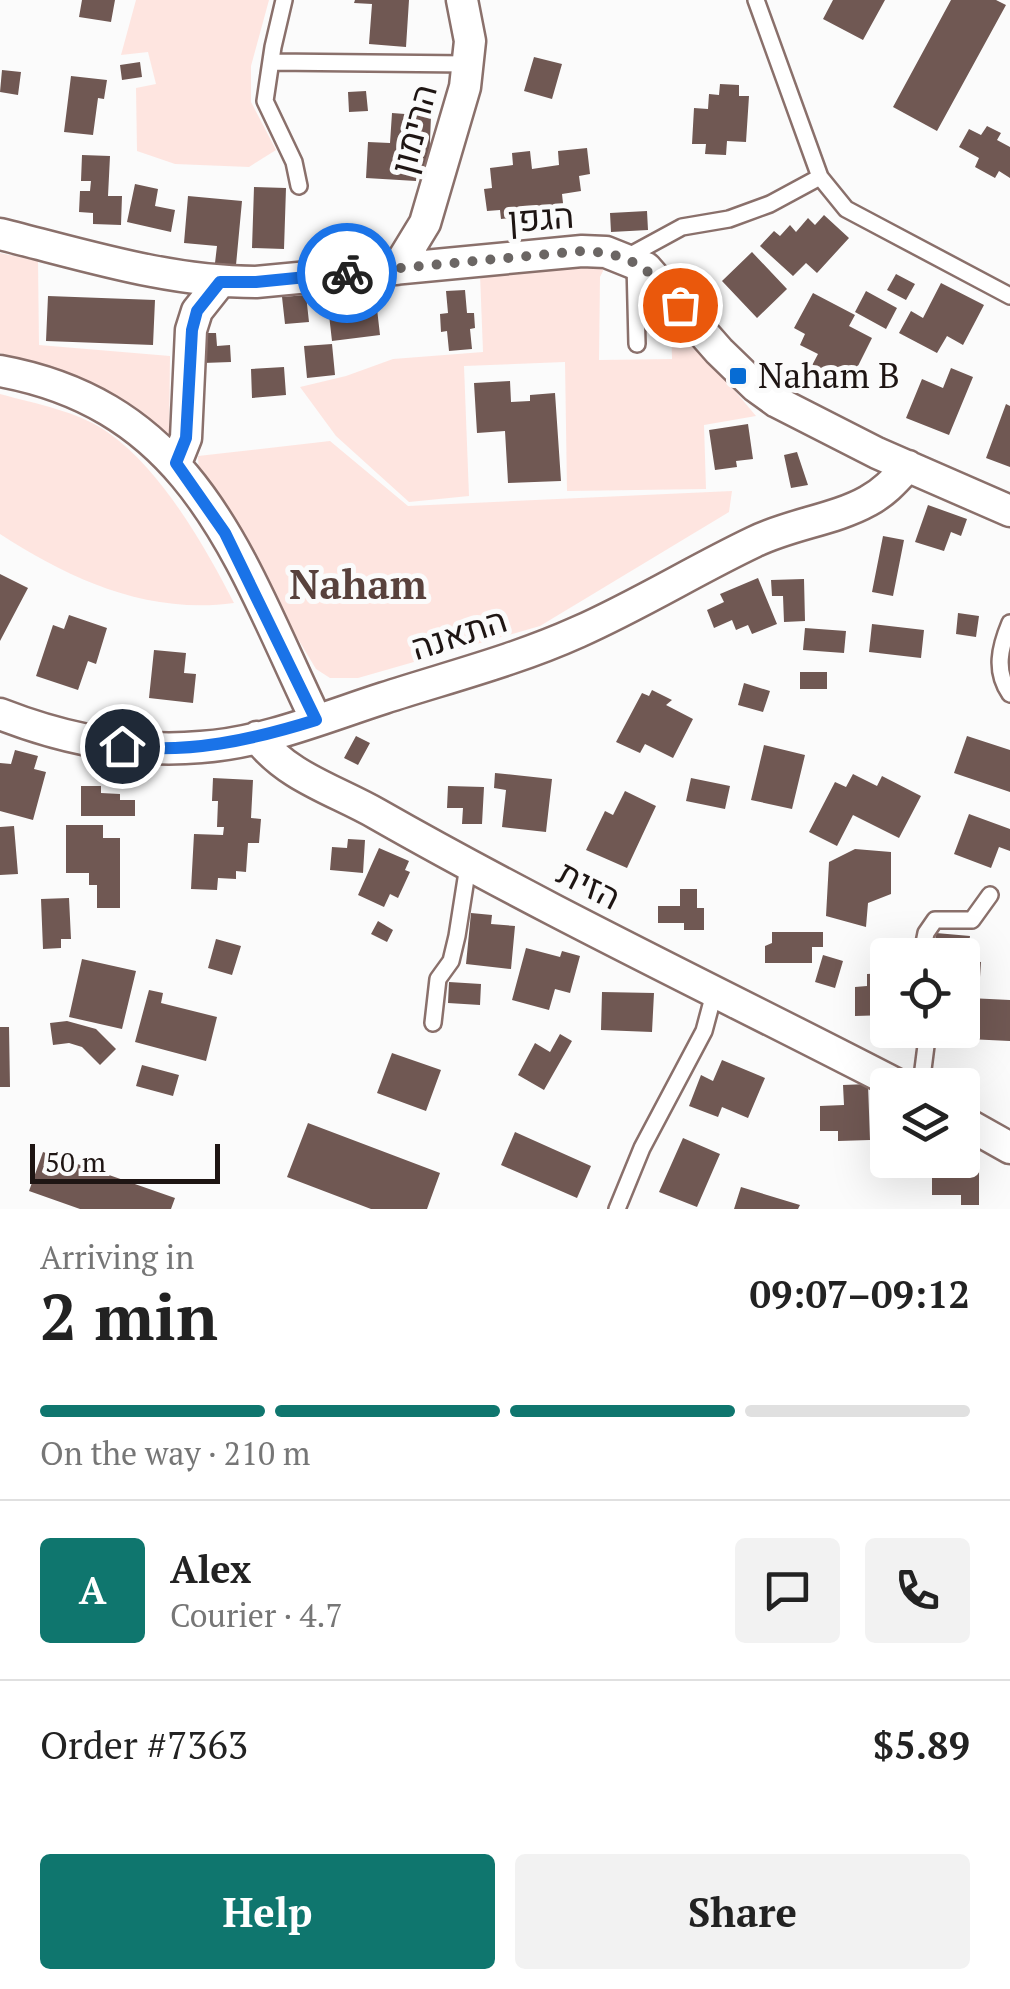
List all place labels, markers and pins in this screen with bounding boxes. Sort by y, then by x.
pin [638,263,723,348]
place label: Naham B [758,352,900,398]
marker: Naham B [727,365,749,387]
pin [80,704,165,789]

